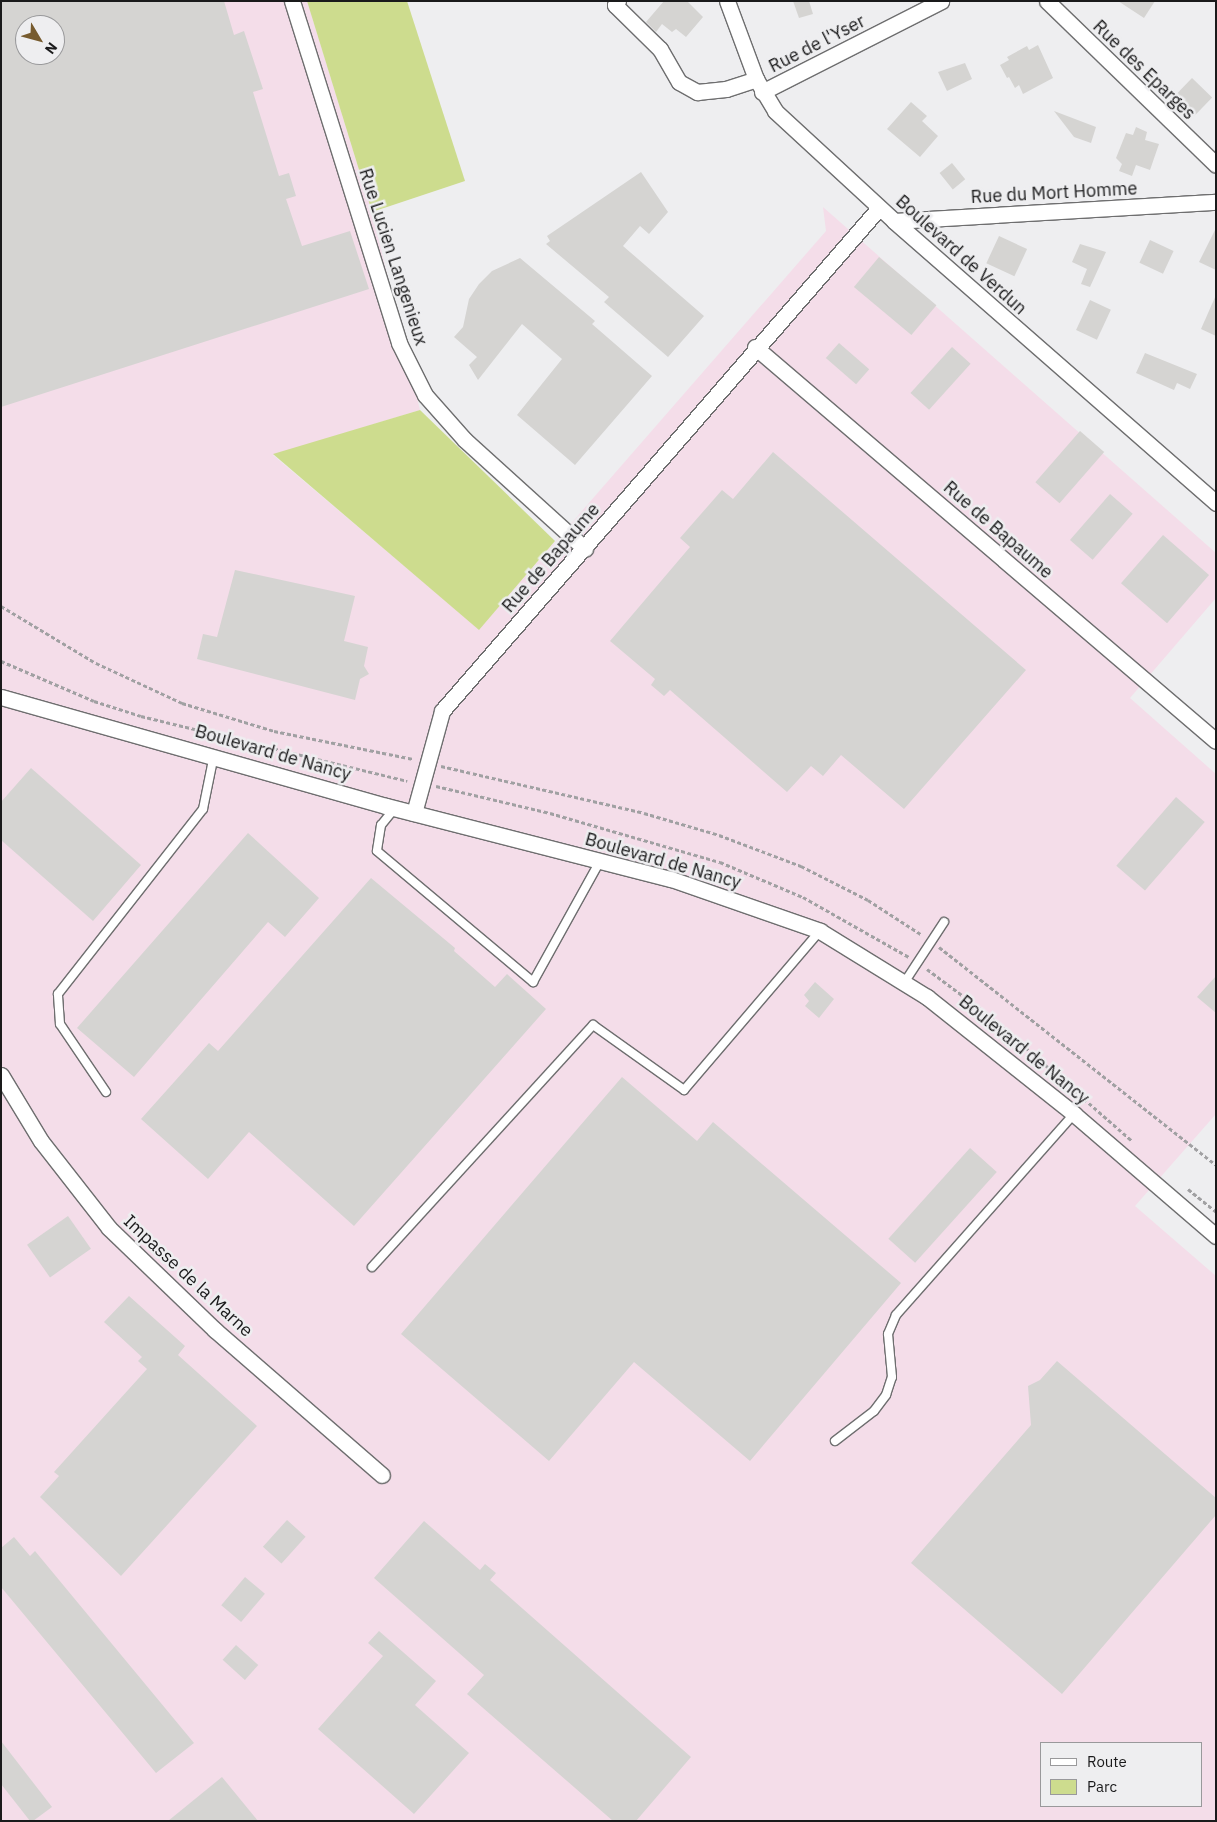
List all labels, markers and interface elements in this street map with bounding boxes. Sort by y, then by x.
street label: Rue de l'Yser [765,11,869,77]
north arrow [15,15,65,65]
street label: Rue des Eparges [1088,16,1200,124]
text: N [41,39,61,58]
street label: Rue Lucien Langenieux [354,166,432,348]
street label: Rue du Mort Homme [970,178,1138,208]
street label: Boulevard de Verdun [891,191,1031,319]
street label: Rue de Bapaume [939,477,1057,583]
street label: Rue de Bapaume [498,499,604,617]
street label: Boulevard de Nancy [192,720,354,786]
street label: Boulevard de Nancy [582,828,744,894]
street label: Boulevard de Nancy [955,991,1093,1109]
street label: Impasse de la Marne [119,1211,257,1341]
legend [1040,1742,1202,1807]
text: Route [1087,1752,1127,1771]
text: Parc [1087,1777,1117,1796]

